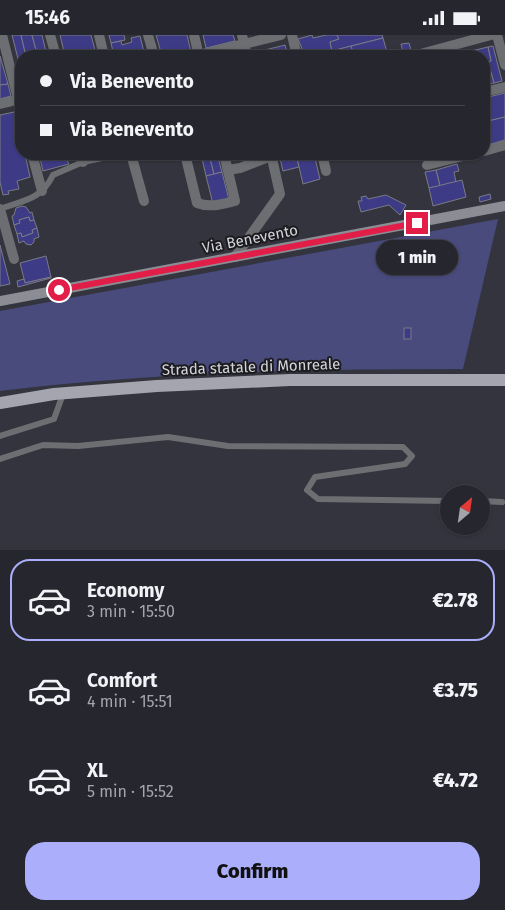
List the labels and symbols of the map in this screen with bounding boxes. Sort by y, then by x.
route end [406,212,428,234]
street label: Via Benevento [201,221,299,257]
callout: 1 min [376,241,458,275]
route start [48,279,70,301]
street label: Strada statale di Monreale [161,355,341,379]
north arrow [440,485,490,535]

